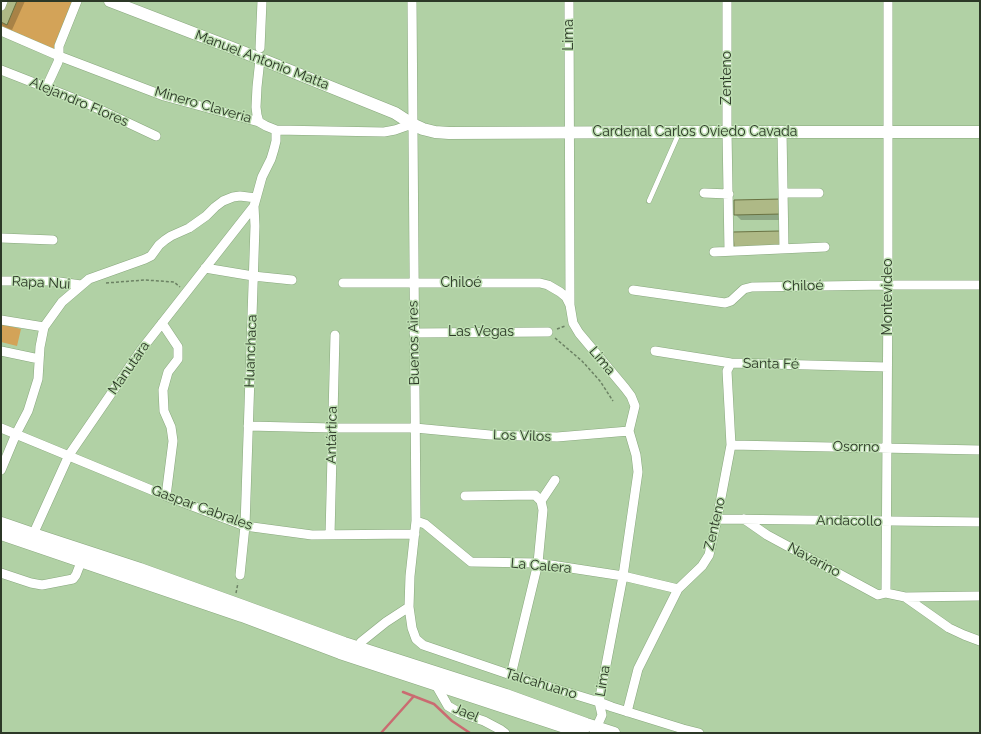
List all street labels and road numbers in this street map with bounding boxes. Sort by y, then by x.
street label: Lima [561,19,577,51]
street label: Manuel Antonio Matta [193,27,331,93]
street label: Zenteno [719,51,735,105]
street label: Alejandro Flores [27,74,131,130]
street label: Minero Claveria [153,83,253,127]
street label: Cardenal Carlos Oviedo Cavada [593,124,797,140]
street label: Montevideo [880,259,896,335]
street label: Rapa Nui [11,273,71,293]
street label: Chiloé [440,275,482,291]
street label: Chiloé [782,277,824,295]
street label: Buenos Aires [405,300,423,386]
street label: Huanchaca [241,314,261,388]
street label: Las Vegas [448,324,514,340]
street label: Manutara [105,338,153,398]
street label: Lima [585,343,619,379]
street label: Santa Fé [743,355,799,373]
street label: Antártica [323,406,341,464]
street label: Los Vilos [493,427,551,445]
street label: Osorno [832,438,880,456]
street label: Gaspar Cabrales [149,482,255,534]
street label: Zenteno [701,496,729,552]
street label: Andacollo [816,512,882,530]
street label: Navarino [785,539,843,581]
street label: La Calera [510,555,572,577]
street label: Lima [592,664,614,698]
street label: Talcahuano [503,665,579,703]
street label: Jael [451,700,481,726]

